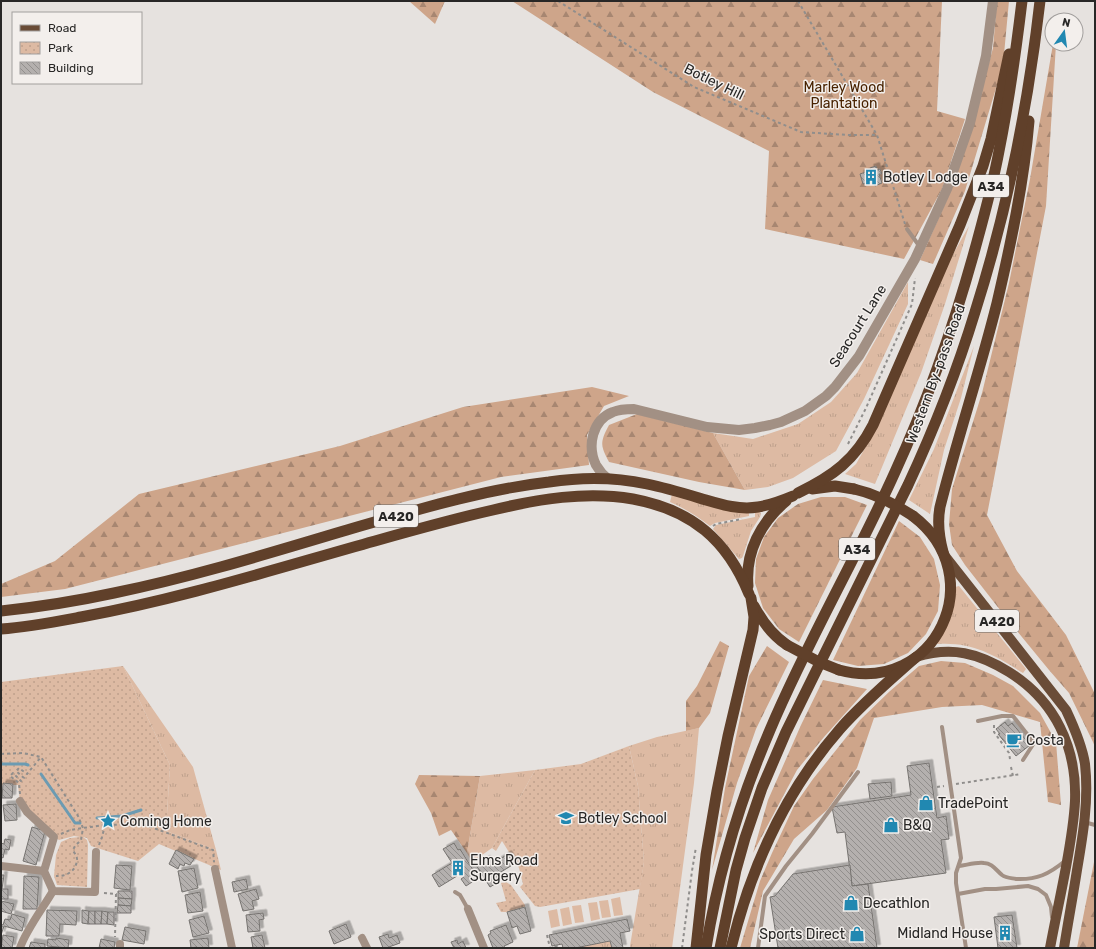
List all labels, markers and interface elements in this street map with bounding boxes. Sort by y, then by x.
legend [12,12,142,84]
north arrow [1044,12,1084,52]
text: N [1061,16,1072,30]
text: Road [48,21,76,35]
text: Park [48,41,74,55]
street label: Botley Hill [681,60,747,104]
text: Building [48,61,94,75]
park label: Marley Wood Plantation [803,79,885,112]
building icon: Botley Lodge [862,168,880,186]
place label: Botley Lodge [883,169,968,186]
road number: A34 [973,175,1009,197]
street label: Seacourt Lane [826,281,890,371]
street label: Western By-pass Road [903,302,969,446]
road number: A420 [374,505,418,527]
road number: A34 [839,538,875,560]
road number: A420 [975,610,1019,632]
cafe icon: Costa [1005,731,1023,749]
place label: Costa [1026,732,1064,749]
shop icon: TradePoint [917,794,935,812]
place label: TradePoint [938,795,1009,812]
school or university icon: Botley School [557,809,575,827]
place label: Botley School [578,810,667,827]
place icon: Coming Home [99,812,117,830]
place label: Coming Home [120,813,212,830]
shop icon: B&Q [882,816,900,834]
place label: B&Q [903,817,932,834]
place label: Elms Road Surgery [470,852,538,885]
building icon: Elms Road Surgery [449,859,467,877]
shop icon: Decathlon [842,894,860,912]
place label: Decathlon [863,895,930,912]
building icon: Midland House [996,924,1014,942]
shop icon: Sports Direct [848,925,866,943]
place label: Midland House [897,925,993,942]
place label: Sports Direct [759,926,846,943]

